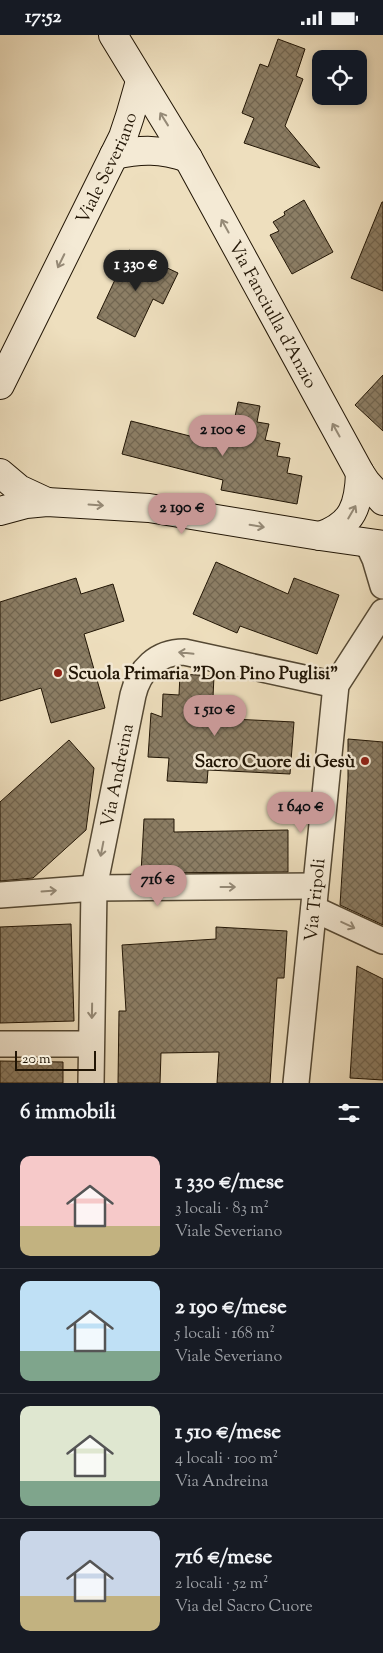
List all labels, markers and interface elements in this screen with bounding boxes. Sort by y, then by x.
text: 17:52 [25,4,61,31]
map controls [312,50,367,105]
button: locate [312,50,367,105]
street label: Viale Severiano [71,109,145,229]
one-way arrow [159,113,169,127]
one-way arrow [220,219,229,234]
street label: Via Fanciulla d'Anzio [221,237,322,394]
pin: 1 330 € [90,249,182,292]
one-way arrow [56,253,66,268]
text: 1 330 € [114,254,158,277]
pin: 2 100 € [177,415,269,457]
text: 2 100 € [200,419,246,442]
one-way arrow [331,423,341,437]
pin: 2 190 € [136,493,228,535]
text: 2 190 € [159,497,205,520]
one-way arrow [88,500,104,509]
one-way arrow [347,505,357,520]
one-way arrow [248,521,264,531]
one-way arrow [178,648,194,658]
place label: Scuola Primaria "Don Pino Puglisi" [68,662,338,688]
marker: Scuola Primaria "Don Pino Puglisi" [52,667,64,679]
pin: 1 510 € [169,695,261,737]
text: 1 510 € [194,699,236,722]
street label: Via Andreina [96,722,142,830]
place label: Sacro Cuore di Gesù [195,750,356,776]
marker: Sacro Cuore di Gesù [359,755,371,767]
pin: 1 640 € [255,791,347,834]
text: 1 640 € [278,796,324,819]
one-way arrow [97,841,106,857]
street label: Via Tripoli [299,857,334,943]
pin: 716 € [123,865,193,907]
text: 716 € [141,869,175,892]
one-way arrow [220,882,236,892]
one-way arrow [40,886,56,896]
one-way arrow [341,920,356,930]
one-way arrow [87,1002,97,1019]
scale bar [15,1048,96,1071]
text: 20 m [22,1050,51,1070]
text: 6 immobili [20,1098,116,1128]
icon: filters [335,1099,363,1127]
text: 1 330 €/mese [175,1168,284,1198]
icon: home [60,1176,120,1236]
text: 3 locali · 83 m² [175,1198,269,1221]
text: Viale Severiano [175,1221,282,1244]
text: 2 190 €/mese [175,1293,287,1323]
icon: home [60,1301,120,1361]
text: 5 locali · 168 m² [175,1323,275,1346]
text: Viale Severiano [175,1346,282,1369]
text: 1 510 €/mese [175,1418,281,1448]
icon: home [60,1426,120,1486]
text: 4 locali · 100 m² [175,1448,278,1471]
text: Via Andreina [175,1471,268,1494]
text: 716 €/mese [175,1543,272,1573]
icon: home [60,1551,120,1611]
text: 2 locali · 52 m² [175,1573,268,1596]
text: Via del Sacro Cuore [175,1596,313,1619]

